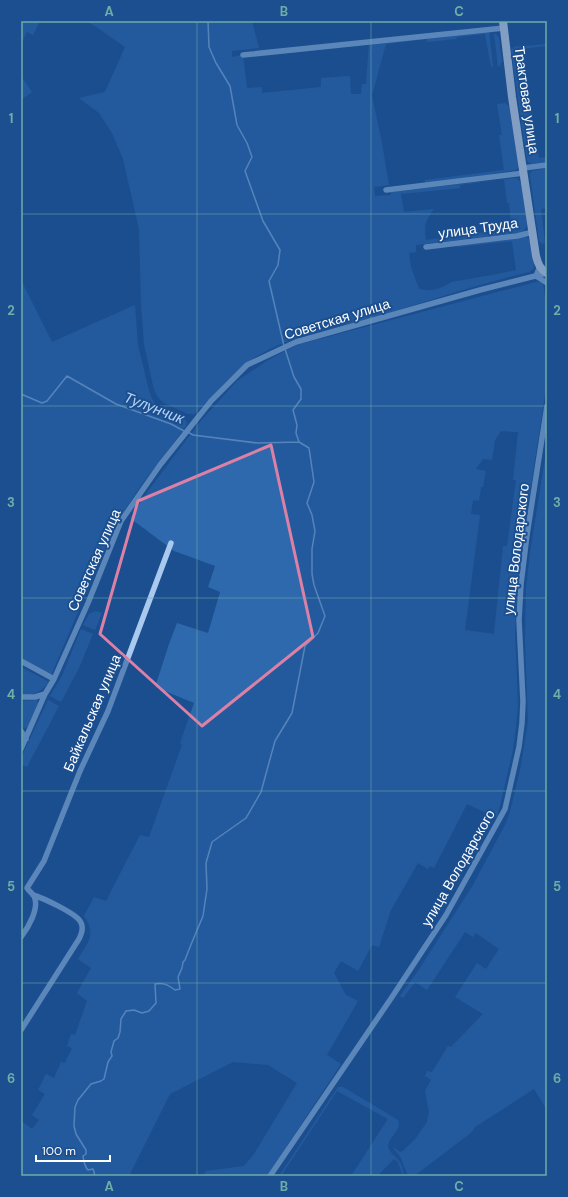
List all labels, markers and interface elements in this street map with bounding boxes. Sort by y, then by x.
text: A [104,3,114,20]
text: B [280,3,288,20]
text: C [454,3,464,20]
street label: Трактовая улица [511,45,543,155]
text: 1 [9,110,13,127]
text: 1 [555,110,559,127]
street label: улица Труда [437,213,519,242]
street label: Советская улица [282,294,392,344]
text: 2 [7,302,15,319]
text: 2 [553,302,561,319]
water label: Тулунчик [121,387,188,429]
street label: улица Володарского [499,482,533,616]
text: 3 [7,494,15,511]
text: 3 [553,494,561,511]
street label: Советская улица [63,506,125,614]
street label: Байкальская улица [59,652,125,774]
text: 4 [7,686,15,703]
text: 4 [553,686,561,703]
street label: улица Володарского [417,806,499,930]
text: 5 [7,878,15,895]
text: 5 [553,878,561,895]
text: 6 [7,1070,15,1087]
text: 6 [553,1070,561,1087]
scale bar [36,1137,110,1163]
text: 100 m [42,1143,76,1159]
text: A [104,1178,114,1195]
text: B [280,1178,288,1195]
text: C [454,1178,464,1195]

